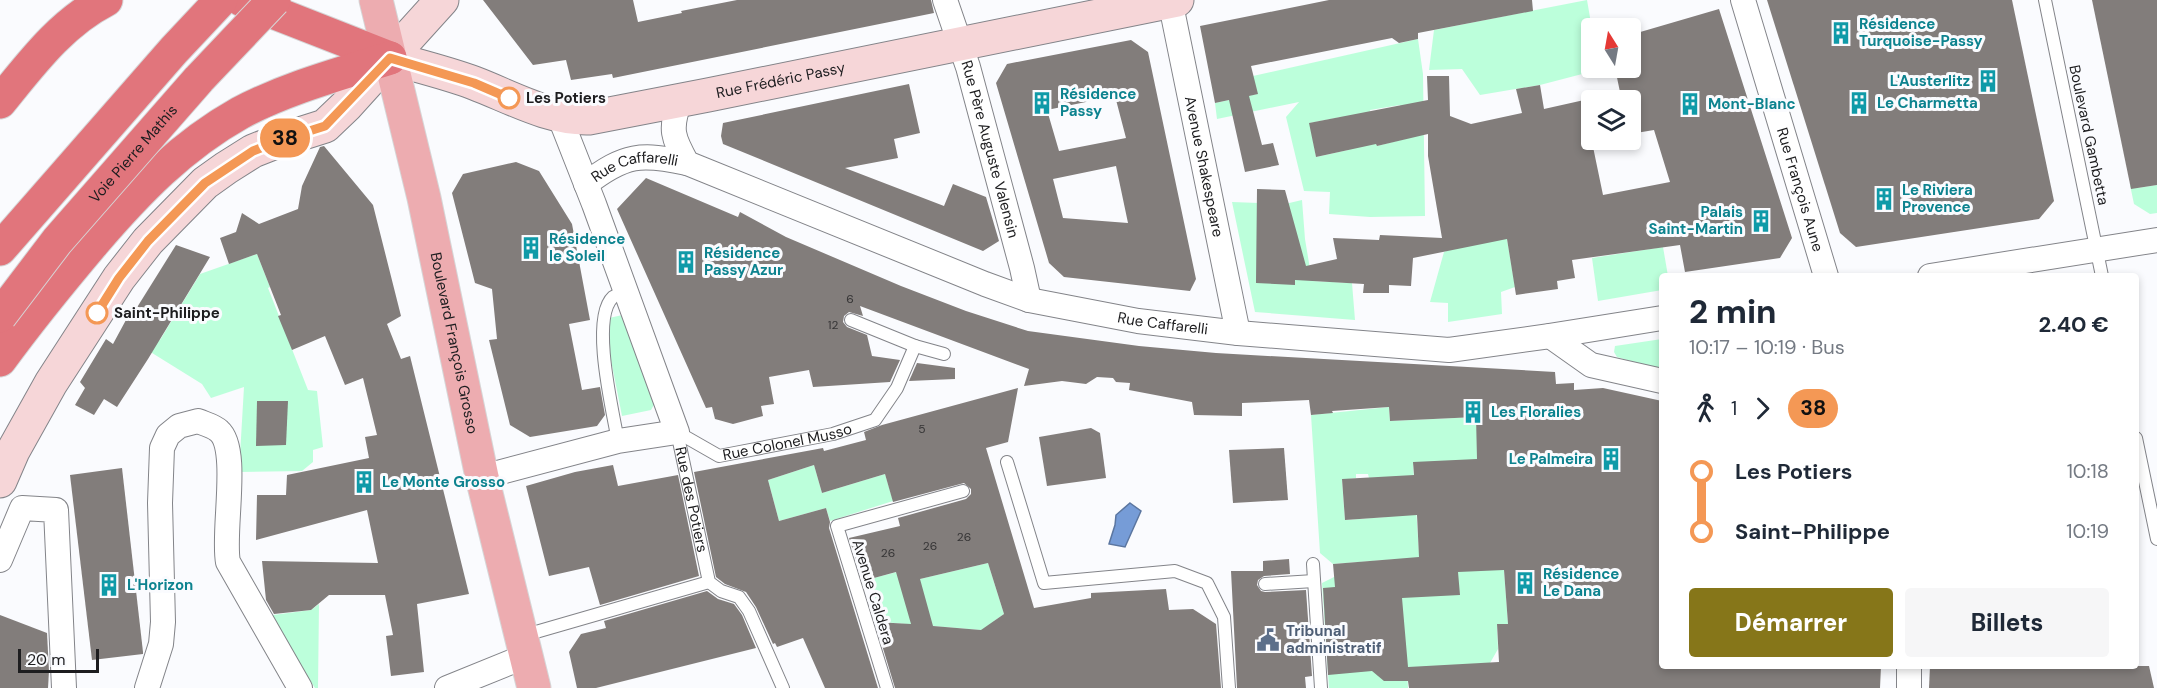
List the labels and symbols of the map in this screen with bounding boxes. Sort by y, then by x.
place label: Résidence Turquoise-Passy [1859,14,1983,51]
north arrow [1581,18,1641,78]
building icon: Résidence Turquoise-Passy [1828,20,1854,46]
street label: Rue Frédéric Passy [714,57,847,103]
street label: Rue Père Auguste Valensin [956,58,1024,240]
street label: Boulevard Gambetta [2064,63,2114,207]
building icon: L'Austerlitz [1975,68,2001,94]
place label: L'Austerlitz [1890,71,1970,91]
place label: Résidence Passy [1060,84,1136,121]
marker: Les Potiers [498,87,520,109]
place label: Les Potiers [526,88,606,108]
building icon: Résidence Passy [1029,90,1055,116]
building icon: Le Charmetta [1846,90,1872,116]
building icon: Mont-Blanc [1677,91,1703,117]
place label: Le Charmetta [1877,93,1978,113]
street label: Avenue Shakespeare [1180,94,1228,239]
place label: Mont-Blanc [1708,94,1796,114]
street label: Voie Pierre Mathis [85,100,182,207]
line badge: 38 [258,118,312,158]
street label: Rue François Aune [1772,125,1828,254]
street label: Rue Caffarelli [587,147,680,187]
place label: Le Riviera Provence [1902,180,1973,217]
building icon: Le Riviera Provence [1871,186,1897,212]
place label: Palais Saint-Martin [1649,202,1743,239]
building icon: Palais Saint-Martin [1748,208,1774,234]
place label: Résidence le Soleil [549,229,625,266]
building icon: Résidence le Soleil [518,235,544,261]
place label: Résidence Passy Azur [704,243,783,280]
building icon: Résidence Passy Azur [673,249,699,275]
street label: Boulevard François Grosso [426,251,483,436]
house number: 6 [846,291,854,307]
marker: Saint-Philippe [86,302,108,324]
place label: Saint-Philippe [114,303,220,323]
street label: Rue Caffarelli [1116,307,1209,339]
house number: 12 [828,317,838,333]
building icon: Les Floralies [1460,399,1486,425]
place label: Les Floralies [1491,402,1581,422]
street label: Rue Colonel Musso [721,418,855,465]
house number: 5 [918,421,926,437]
street label: Rue des Potiers [670,445,712,554]
building icon: Le Palmeira [1598,446,1624,472]
place label: Le Palmeira [1509,449,1593,469]
building icon: Le Monte Grosso [351,469,377,495]
place label: Le Monte Grosso [382,472,505,492]
house number: 26 [957,529,971,545]
street label: Avenue Caldera [848,537,898,647]
house number: 26 [923,538,937,554]
house number: 26 [881,545,895,561]
place label: Résidence Le Dana [1543,564,1619,601]
building icon: Résidence Le Dana [1512,570,1538,596]
building icon: L'Horizon [96,572,122,598]
place label: L'Horizon [127,575,193,595]
place label: Tribunal administratif [1286,621,1381,658]
public building icon: Tribunal administratif [1255,627,1281,653]
scale bar [18,646,99,674]

